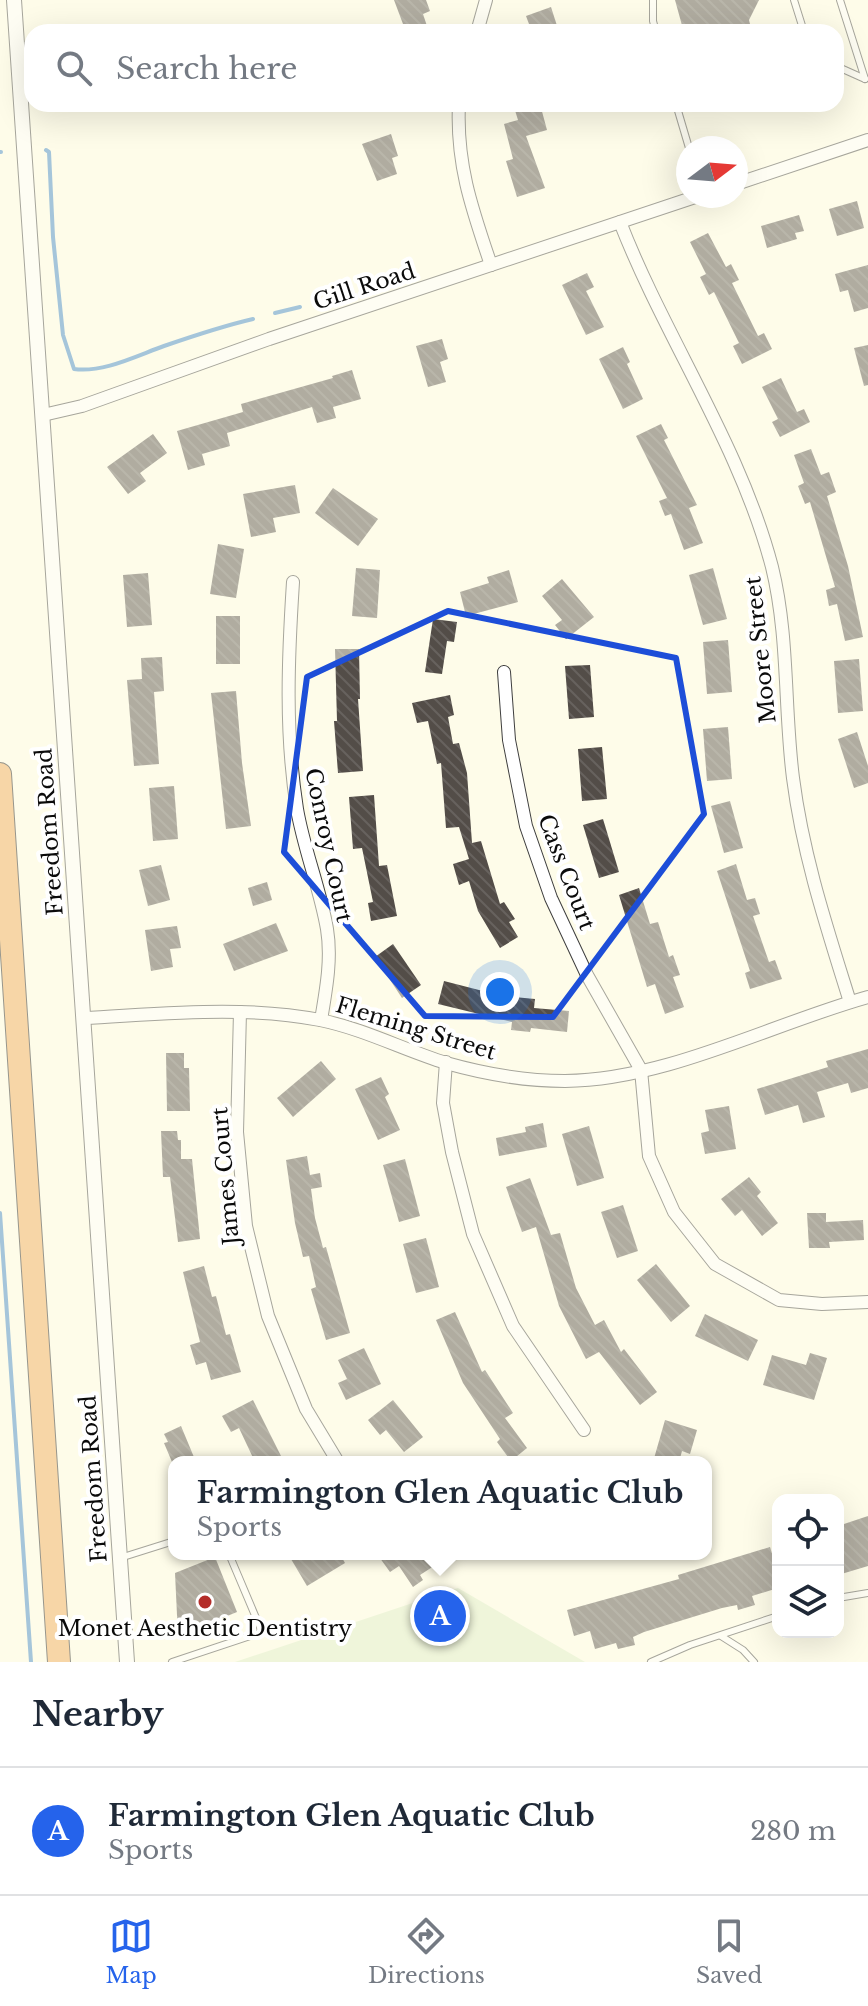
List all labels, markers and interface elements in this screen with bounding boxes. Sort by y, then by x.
search box [24,24,844,112]
icon: search [52,46,96,90]
text: Search here [116,50,297,87]
north arrow [676,136,748,208]
street label: Gill Road [310,257,419,316]
street label: Moore Street [739,575,782,725]
street label: Freedom Road [30,747,69,917]
street label: Conroy Court [299,766,358,925]
street label: Cass Court [532,811,601,934]
your location [480,972,520,1012]
street label: Fleming Street [332,991,500,1066]
street label: James Court [206,1105,245,1249]
street label: Freedom Road [74,1394,113,1564]
popup [168,1456,712,1560]
text: Farmington Glen Aquatic Club [197,1474,683,1511]
map controls [772,1494,844,1638]
button: locate [772,1494,844,1566]
text: Sports [197,1511,282,1543]
button: layers [772,1566,844,1638]
pin: A [414,1586,466,1646]
marker: Monet Aesthetic Dentistry [196,1593,214,1611]
place label: Monet Aesthetic Dentistry [58,1615,352,1642]
text: Nearby [32,1693,164,1735]
text: Farmington Glen Aquatic Club [108,1797,595,1834]
text: A [47,1815,69,1847]
text: 280 m [750,1815,836,1847]
text: Sports [108,1834,193,1866]
tab: Map [106,1914,157,1989]
tab: Directions [368,1914,485,1989]
tab: Saved [696,1914,762,1989]

